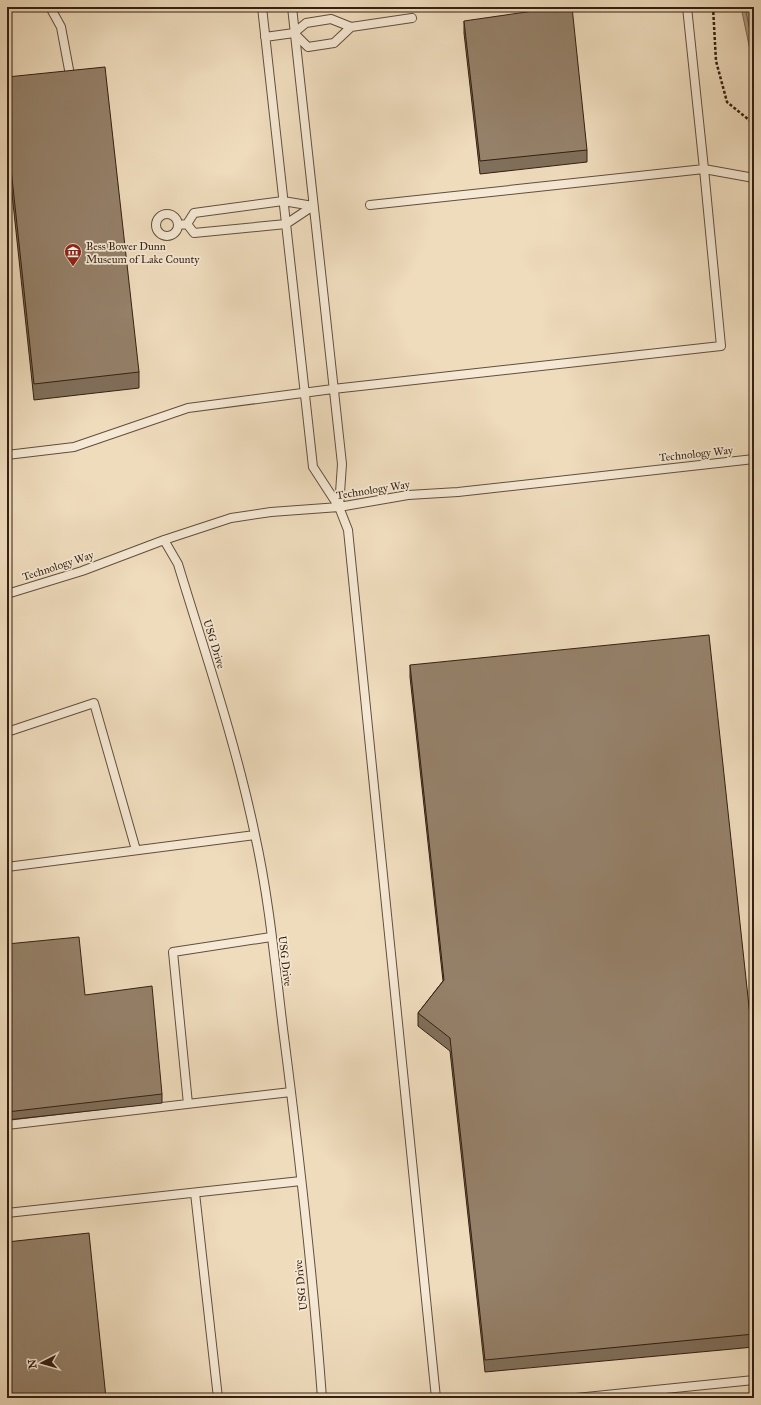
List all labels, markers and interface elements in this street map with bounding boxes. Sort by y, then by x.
place label: Bess Bower Dunn Museum of Lake County [86,240,200,266]
museum icon: Bess Bower Dunn Museum of Lake County [63,242,83,267]
street label: Technology Way [658,444,734,464]
street label: Technology Way [335,478,412,502]
street label: Technology Way [21,548,96,584]
street label: USG Drive [200,618,228,671]
street label: USG Drive [275,935,295,987]
street label: USG Drive [292,1259,310,1311]
north arrow [22,1343,62,1383]
text: N [26,1358,40,1369]

